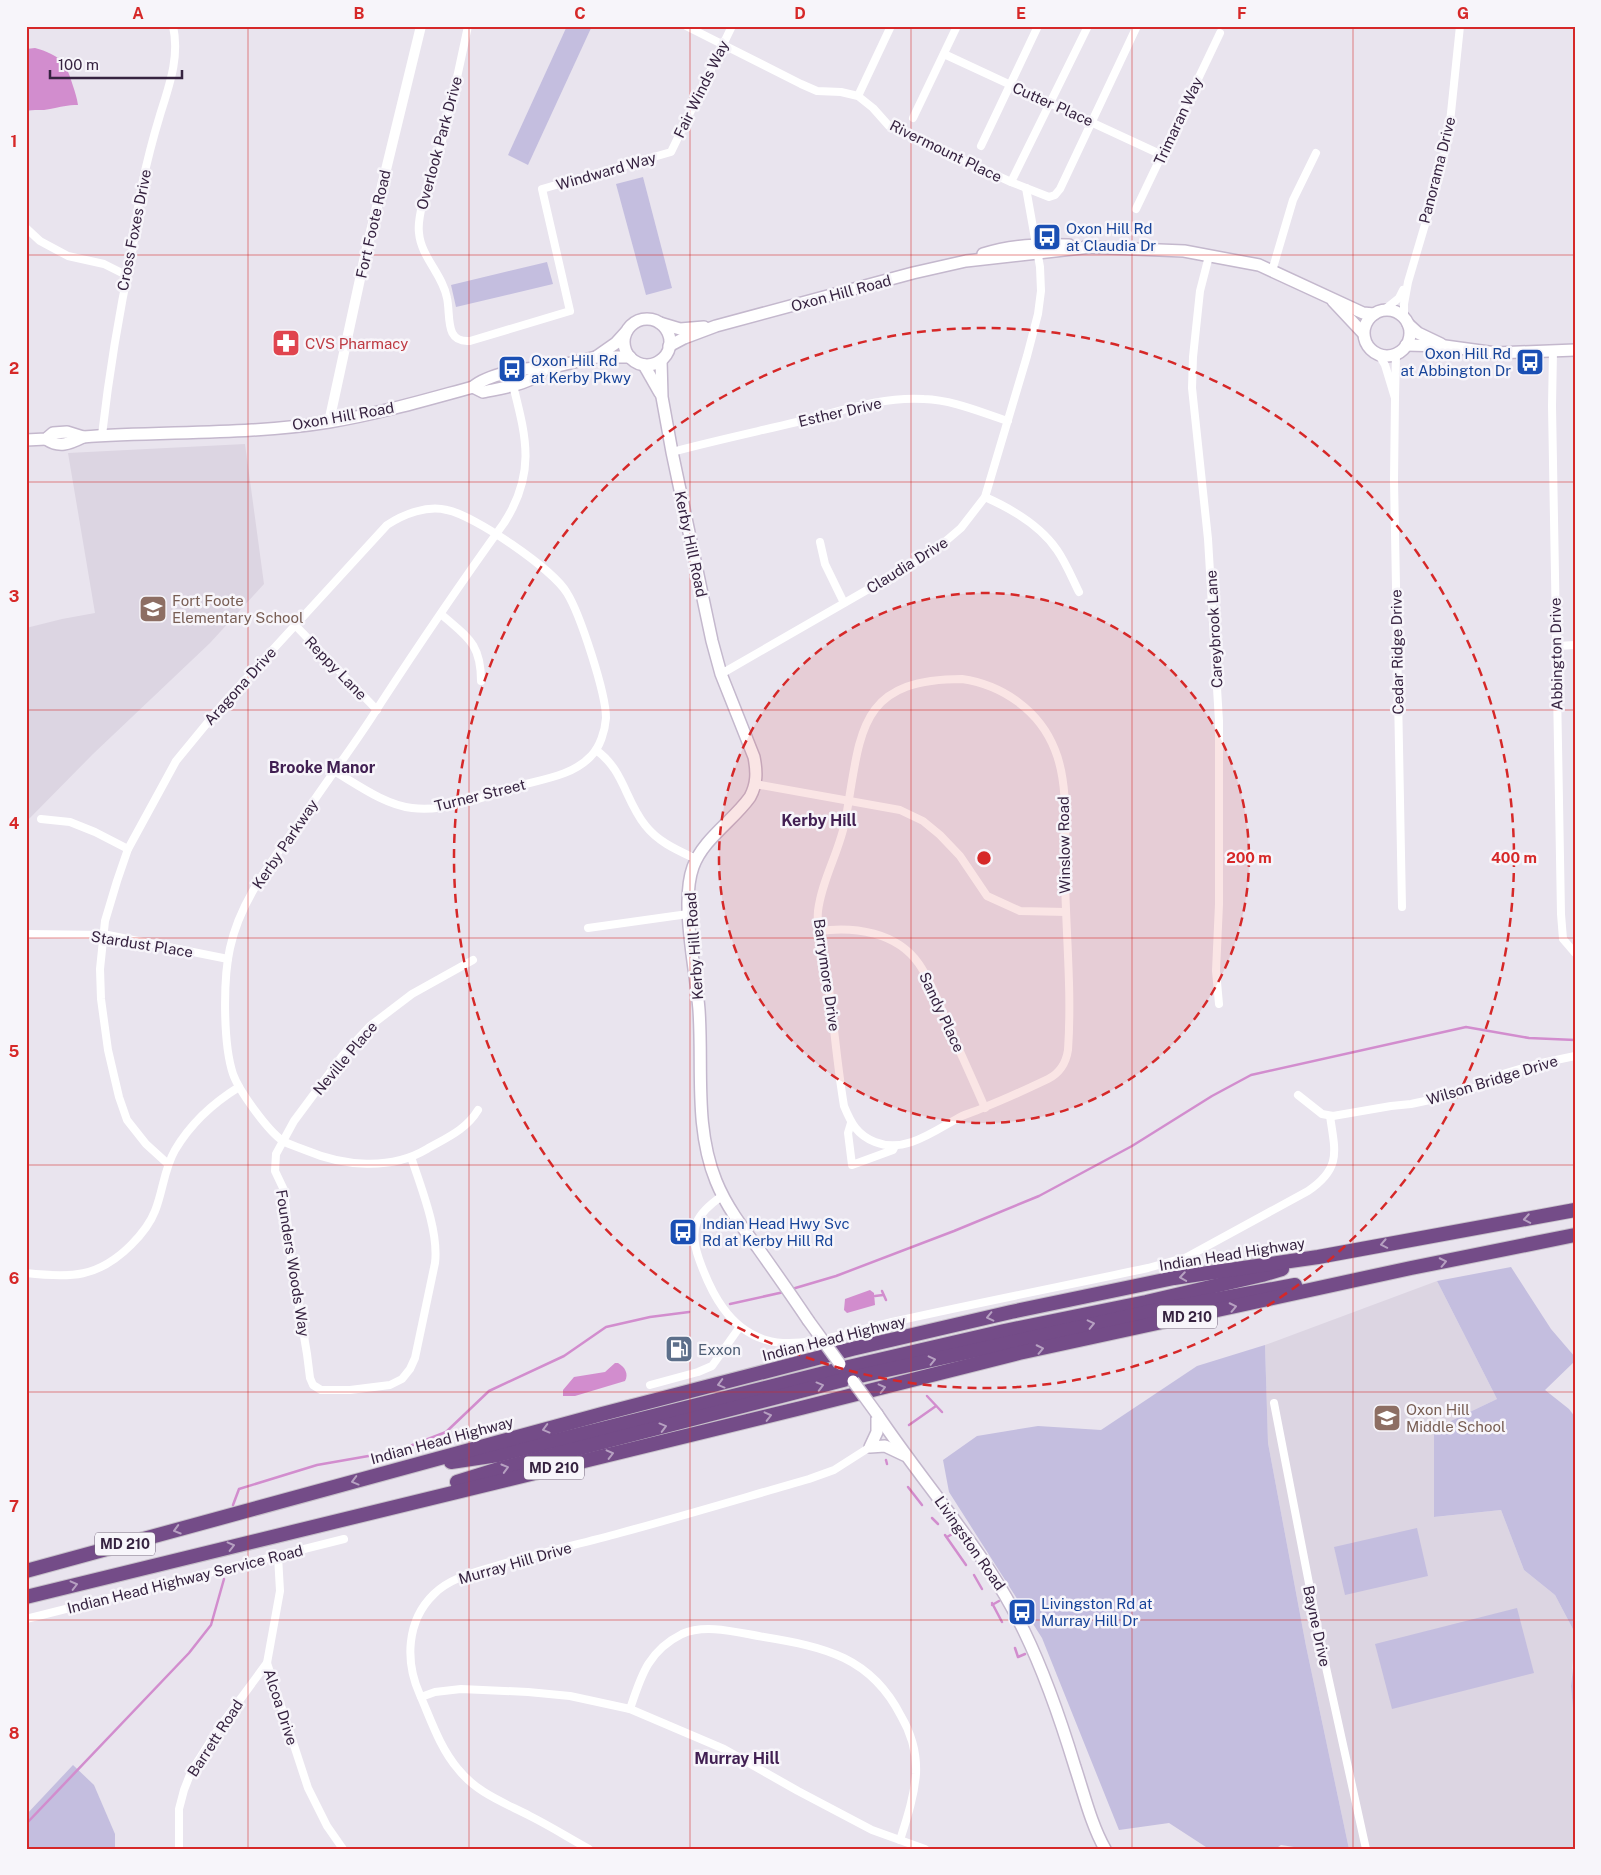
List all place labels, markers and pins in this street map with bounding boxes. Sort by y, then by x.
place label: Oxon Hill Rd at Claudia Dr [1066,220,1156,254]
bus stop icon: Oxon Hill Rd at Claudia Dr [1032,222,1062,252]
pharmacy icon: CVS Pharmacy [271,328,301,358]
place label: CVS Pharmacy [305,335,408,352]
place label: Oxon Hill Rd at Abbington Dr [1400,345,1511,379]
bus stop icon: Oxon Hill Rd at Abbington Dr [1515,347,1545,377]
place label: Oxon Hill Rd at Kerby Pkwy [531,352,631,386]
bus stop icon: Oxon Hill Rd at Kerby Pkwy [497,354,527,384]
place label: Fort Foote Elementary School [172,592,304,626]
school or university icon: Fort Foote Elementary School [138,594,168,624]
centre of rings [975,849,993,867]
place label: Indian Head Hwy Svc Rd at Kerby Hill Rd [702,1215,850,1249]
bus stop icon: Indian Head Hwy Svc Rd at Kerby Hill Rd [668,1217,698,1247]
fuel station icon: Exxon [664,1334,694,1364]
place label: Exxon [698,1341,741,1358]
place label: Oxon Hill Middle School [1406,1401,1505,1435]
school or university icon: Oxon Hill Middle School [1372,1403,1402,1433]
place label: Livingston Rd at Murray Hill Dr [1041,1595,1153,1629]
bus stop icon: Livingston Rd at Murray Hill Dr [1007,1597,1037,1627]

